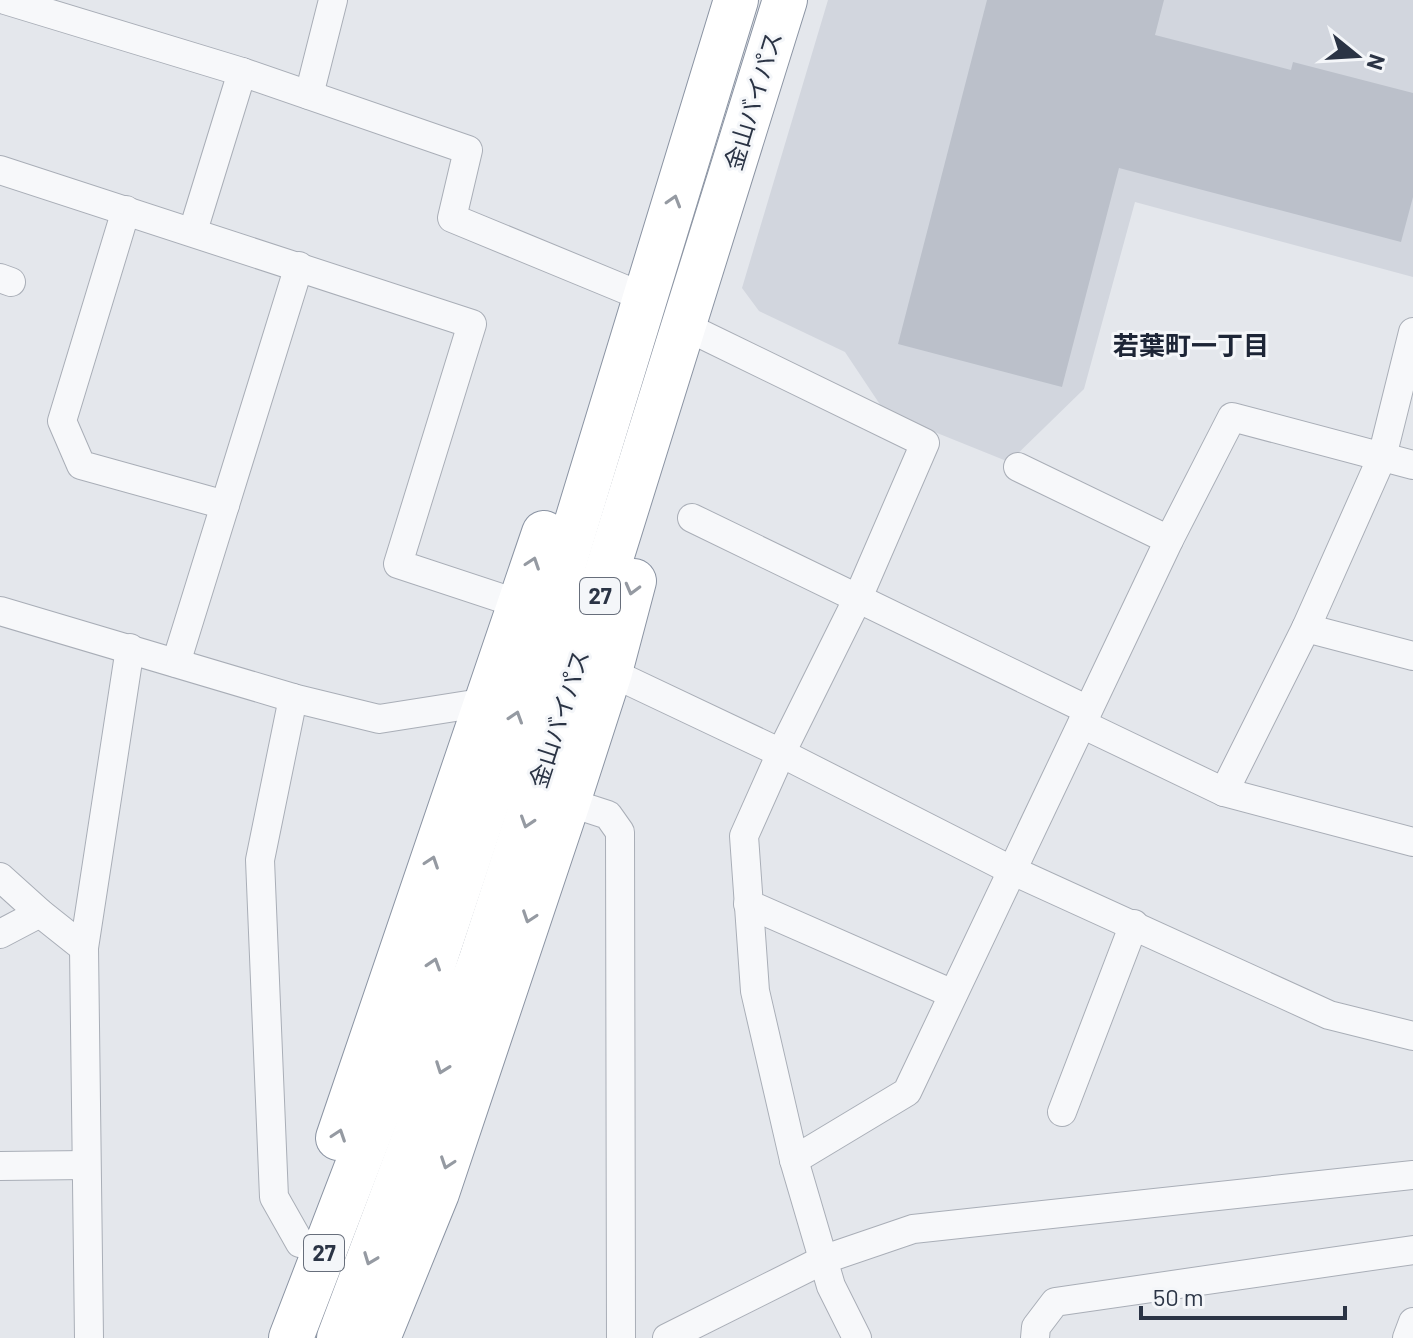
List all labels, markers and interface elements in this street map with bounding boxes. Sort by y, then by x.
north arrow [1317,16,1397,96]
street label: 金山バイパス [718,28,787,173]
text: N [1362,52,1392,73]
one-way arrow [664,194,680,208]
district label: 若葉町一丁目 [1113,329,1269,360]
one-way arrow [524,557,540,571]
road number: 27 [580,578,620,614]
one-way arrow [625,581,641,595]
street label: 金山バイパス [523,646,595,791]
one-way arrow [506,711,522,725]
one-way arrow [520,815,536,829]
one-way arrow [422,856,438,870]
one-way arrow [523,909,539,923]
one-way arrow [424,957,440,971]
one-way arrow [435,1060,452,1074]
one-way arrow [330,1129,346,1143]
one-way arrow [440,1156,456,1170]
road number: 27 [304,1235,344,1271]
one-way arrow [363,1251,380,1265]
scale bar [1141,1270,1345,1320]
text: 50 m [1153,1282,1204,1311]

